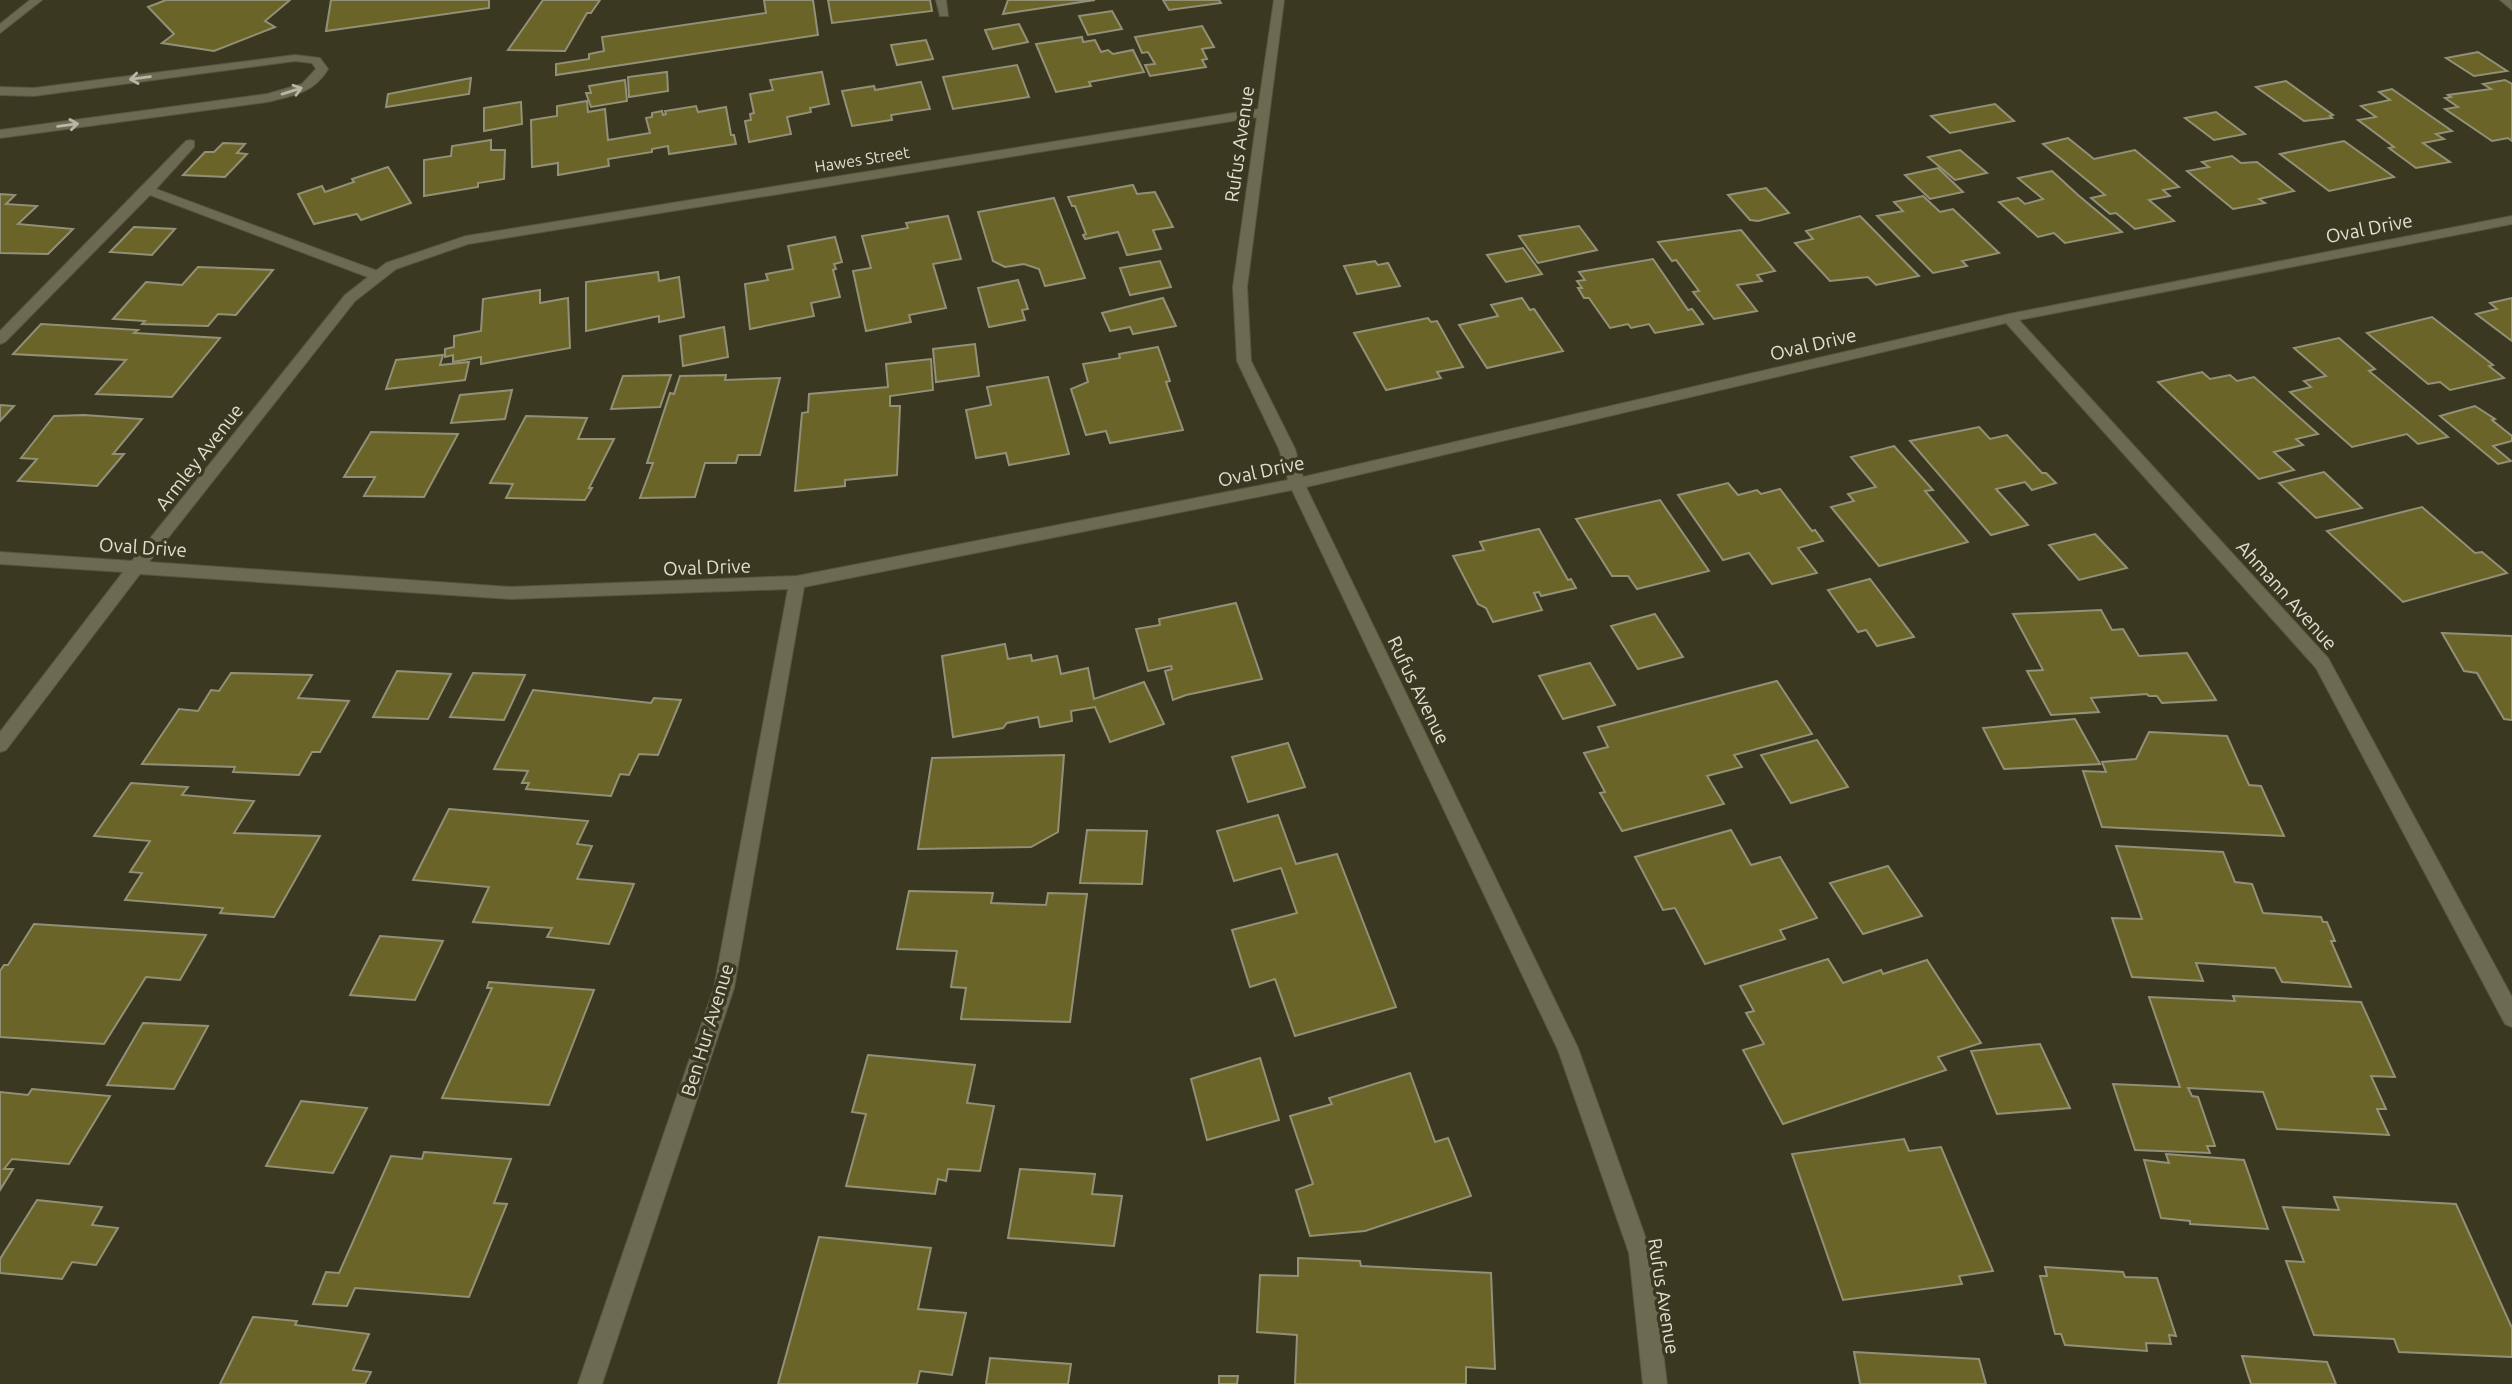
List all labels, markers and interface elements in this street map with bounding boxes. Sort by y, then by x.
one-way arrow [129,71,152,84]
one-way arrow [281,84,303,96]
street label: Rufus Avenue [1220,84,1258,204]
one-way arrow [56,118,78,131]
street label: Hawes Street [813,143,911,175]
street label: Oval Drive [2324,209,2414,247]
street label: Oval Drive [1768,323,1858,365]
street label: Armley Avenue [151,399,247,515]
street label: Oval Drive [1216,451,1306,491]
street label: Oval Drive [98,533,188,561]
street label: Ahmann Avenue [2232,536,2342,654]
street label: Oval Drive [663,554,751,580]
street label: Rufus Avenue [1383,632,1455,748]
street label: Ben Hur Avenue [676,961,738,1099]
street label: Rufus Avenue [1644,1236,1684,1356]

